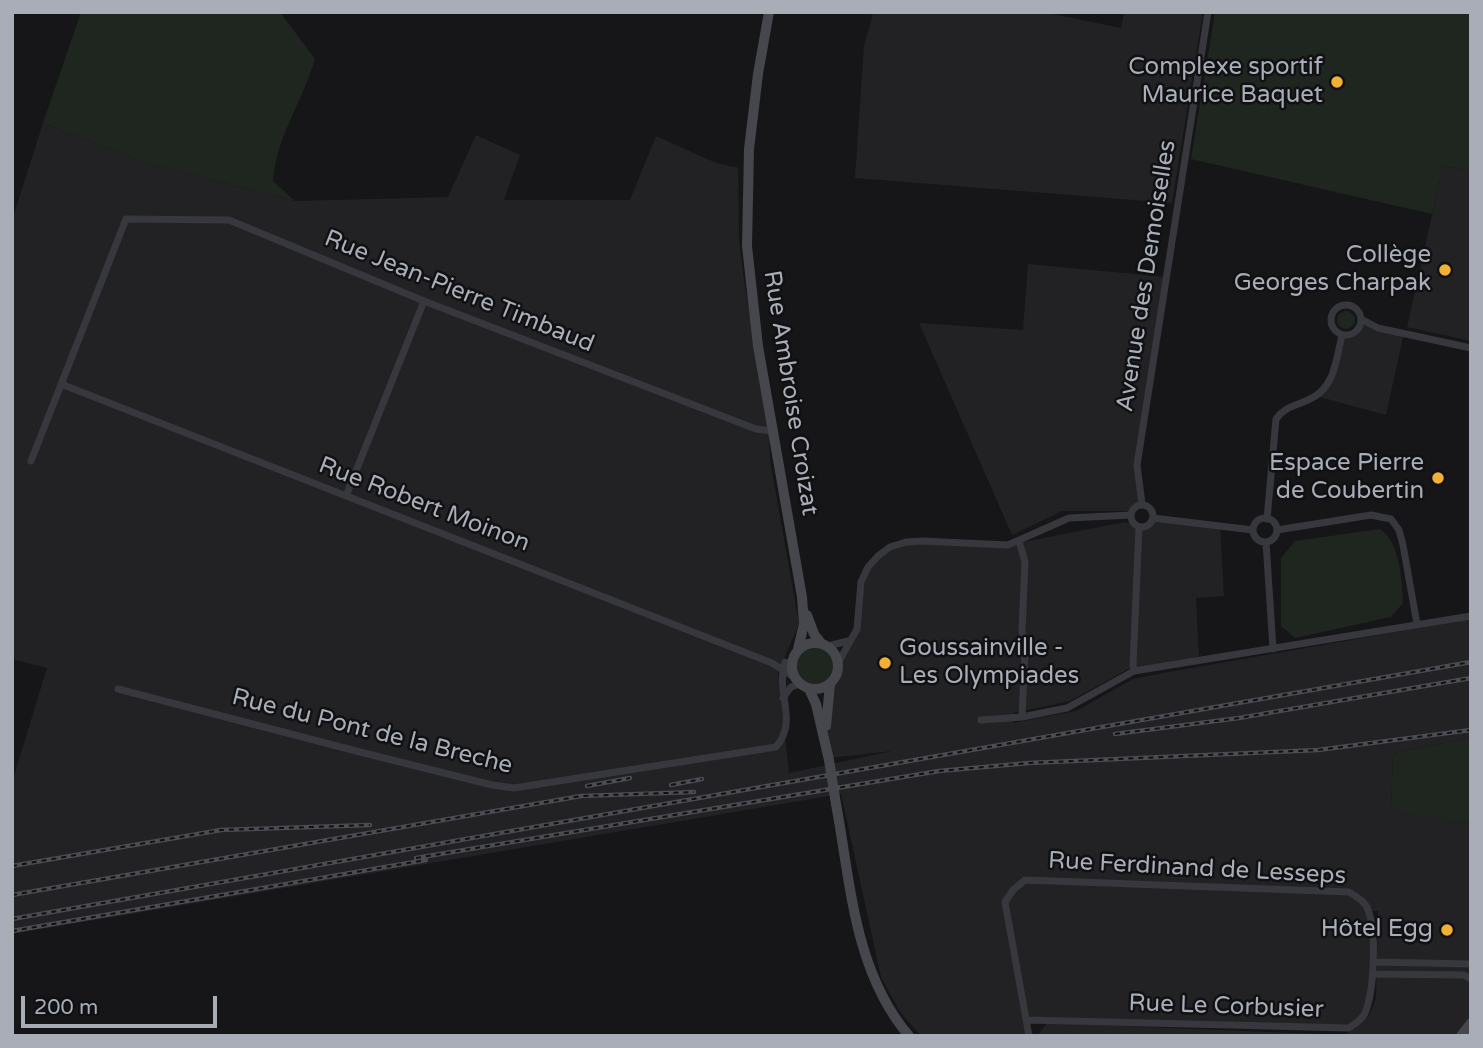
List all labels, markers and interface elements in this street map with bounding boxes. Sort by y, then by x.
place label: Complexe sportif Maurice Baquet [1128,54,1323,110]
marker: Complexe sportif Maurice Baquet [1329,74,1345,90]
street label: Avenue des Demoiselles [1111,138,1183,414]
street label: Rue Jean-Pierre Timbaud [320,225,598,359]
place label: Collège Georges Charpak [1234,242,1431,298]
marker: Collège Georges Charpak [1437,262,1453,278]
street label: Rue Ambroise Croizat [756,269,824,517]
place label: Espace Pierre de Coubertin [1269,450,1424,506]
street label: Rue Robert Moinon [314,451,534,559]
marker: Espace Pierre de Coubertin [1430,470,1446,486]
place label: Goussainville - Les Olympiades [899,635,1079,691]
marker: Goussainville - Les Olympiades [877,655,893,671]
street label: Rue du Pont de la Breche [229,683,515,781]
street label: Rue Ferdinand de Lesseps [1047,847,1347,891]
place label: Hôtel Egg [1321,916,1433,944]
marker: Hôtel Egg [1439,922,1455,938]
scale bar [24,982,220,1026]
street label: Rue Le Corbusier [1128,989,1324,1025]
text: 200 m [34,995,98,1020]

